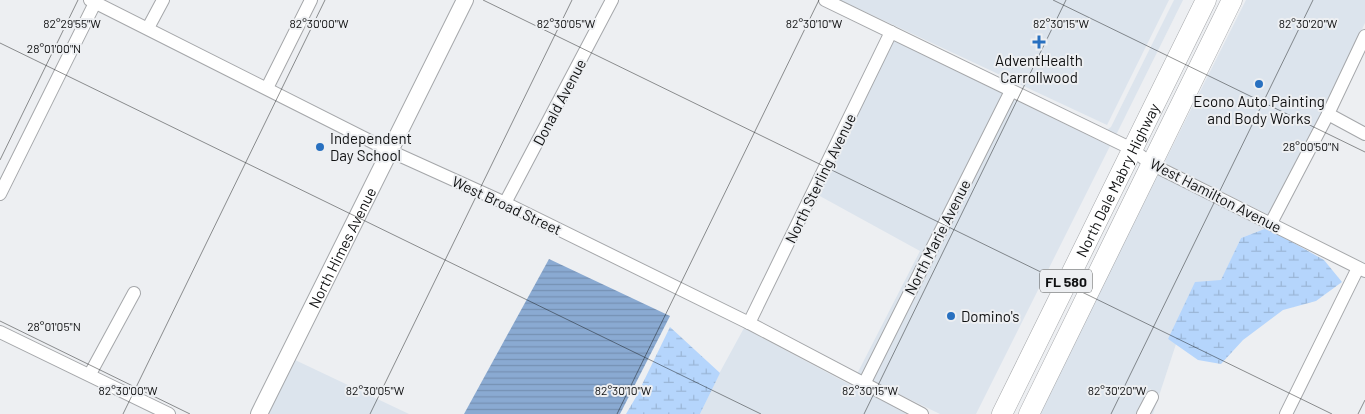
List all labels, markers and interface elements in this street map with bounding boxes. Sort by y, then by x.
text: 82°29'55"W [43,16,101,30]
text: 82°30'00"W [289,16,349,30]
text: 82°30'05"W [537,16,596,30]
text: 82°30'10"W [786,16,843,30]
text: 82°30'15"W [1033,16,1089,30]
text: 82°30'20"W [1279,16,1338,30]
marker: AdventHealth Carrollwood [1032,35,1046,49]
text: 28°01'00"N [27,41,81,55]
place label: AdventHealth Carrollwood [995,51,1083,86]
street label: Donald Avenue [529,56,589,148]
marker: Econo Auto Painting and Body Works [1253,78,1265,90]
place label: Econo Auto Painting and Body Works [1193,92,1325,127]
street label: North Dale Mabry Highway [1072,100,1163,260]
street label: North Sterling Avenue [781,110,859,246]
place label: Independent Day School [330,129,412,164]
text: 28°00'50"N [1283,139,1339,153]
marker: Independent Day School [314,141,326,153]
street label: West Hamilton Avenue [1147,154,1285,236]
street label: West Broad Street [449,172,565,238]
street label: North Marie Avenue [900,176,974,298]
street label: North Himes Avenue [304,184,379,311]
road number: FL 580 [1040,270,1092,292]
place label: Domino's [961,307,1019,325]
marker: Domino's [945,310,957,322]
text: 28°01'05"N [27,319,81,333]
text: 82°30'00"W [98,383,158,397]
text: 82°30'05"W [346,383,405,397]
text: 82°30'10"W [595,383,652,397]
text: 82°30'15"W [842,383,898,397]
text: 82°30'20"W [1088,383,1147,397]

